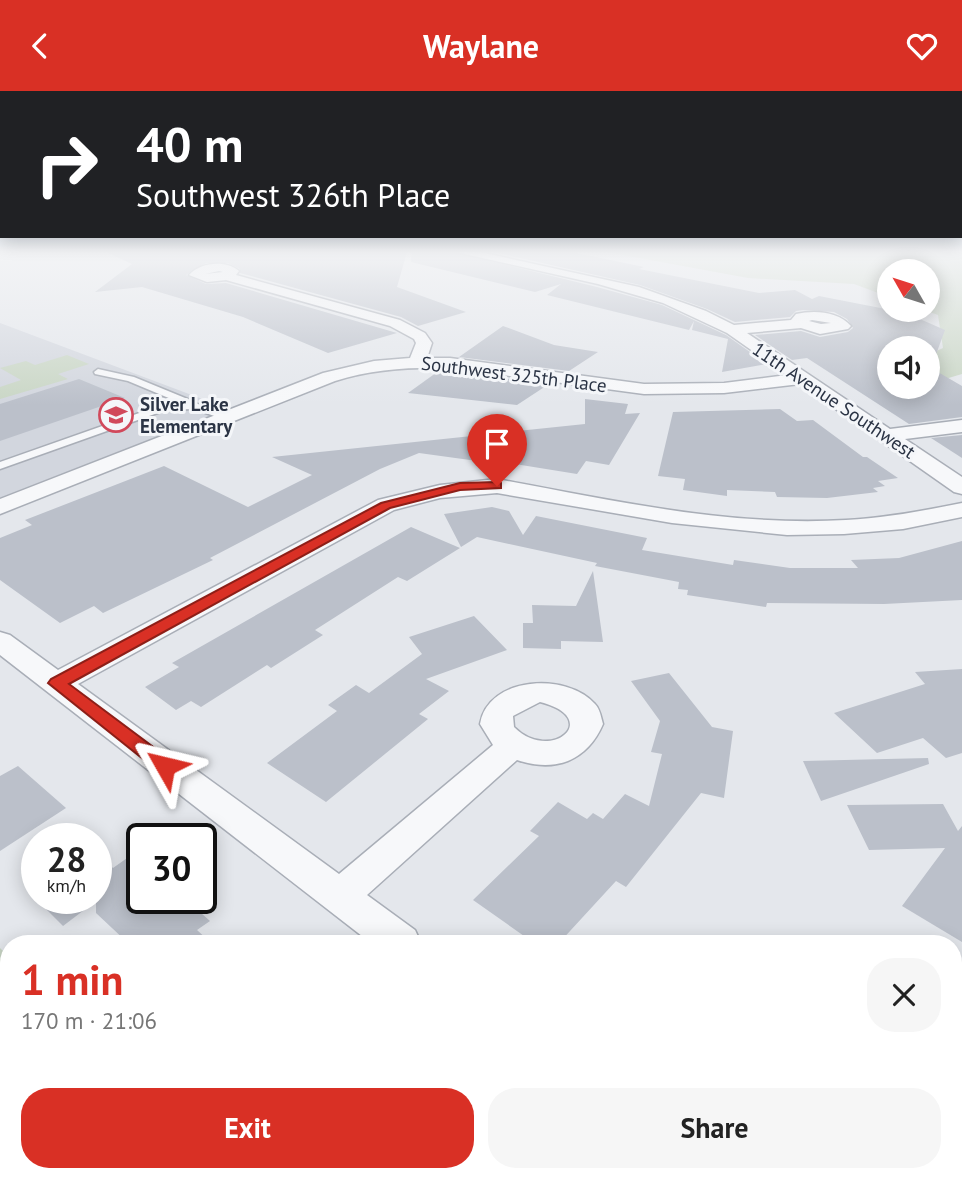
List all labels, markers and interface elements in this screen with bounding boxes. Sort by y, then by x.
text: Waylane [423,25,539,67]
icon: back [21,27,59,65]
icon: heart [903,27,941,65]
text: 40 m [136,112,243,176]
icon: right [21,119,112,210]
text: Southwest 326th Place [136,174,450,216]
north arrow [877,259,940,322]
map controls [877,259,940,399]
street label: 11th Avenue Southwest [748,336,921,464]
button: sound [877,336,940,399]
street label: Southwest 325th Place [420,351,608,397]
place label: Silver Lake Elementary [140,392,233,438]
school or university icon: Silver Lake Elementary [97,396,135,434]
pin [467,414,527,486]
icon: arrive [478,425,516,463]
position arrow [128,729,202,803]
speed limit sign: 30 [126,823,217,914]
text: 28 [47,836,86,882]
text: km/h [47,874,86,897]
text: 1 min [21,952,123,1007]
button: close [867,958,941,1032]
text: 170 m · 21:06 [21,1006,157,1035]
button: Exit [21,1088,474,1168]
button: Share [488,1088,941,1168]

